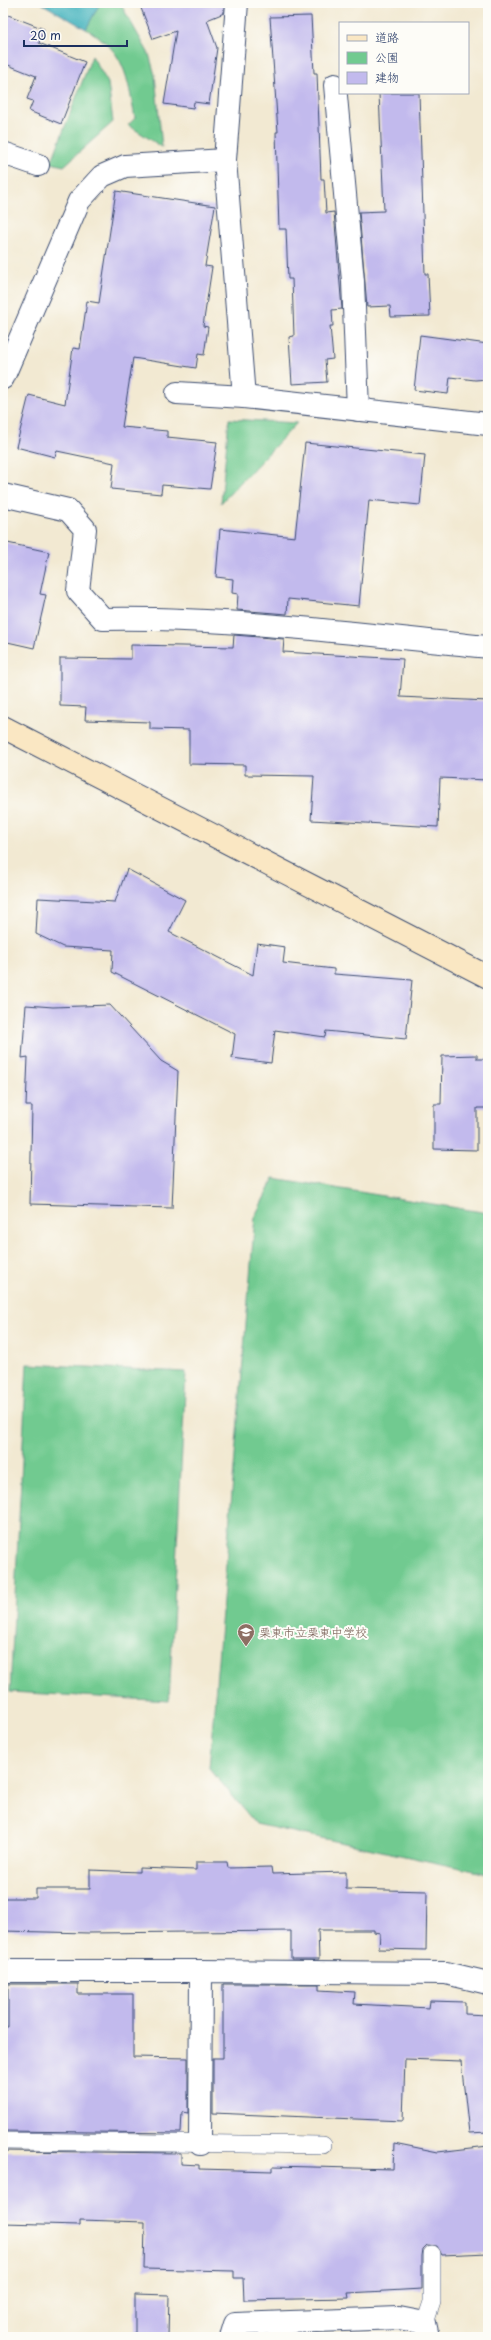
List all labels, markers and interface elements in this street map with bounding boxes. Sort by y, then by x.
scale bar [24,22,127,48]
legend [339,22,469,94]
text: 20 m [30,26,61,44]
text: 道路 [375,28,399,46]
text: 公園 [375,48,399,66]
text: 建物 [375,68,399,86]
school or university icon: 栗東市立栗東中学校 [236,1622,256,1647]
place label: 栗東市立栗東中学校 [259,1623,367,1641]

